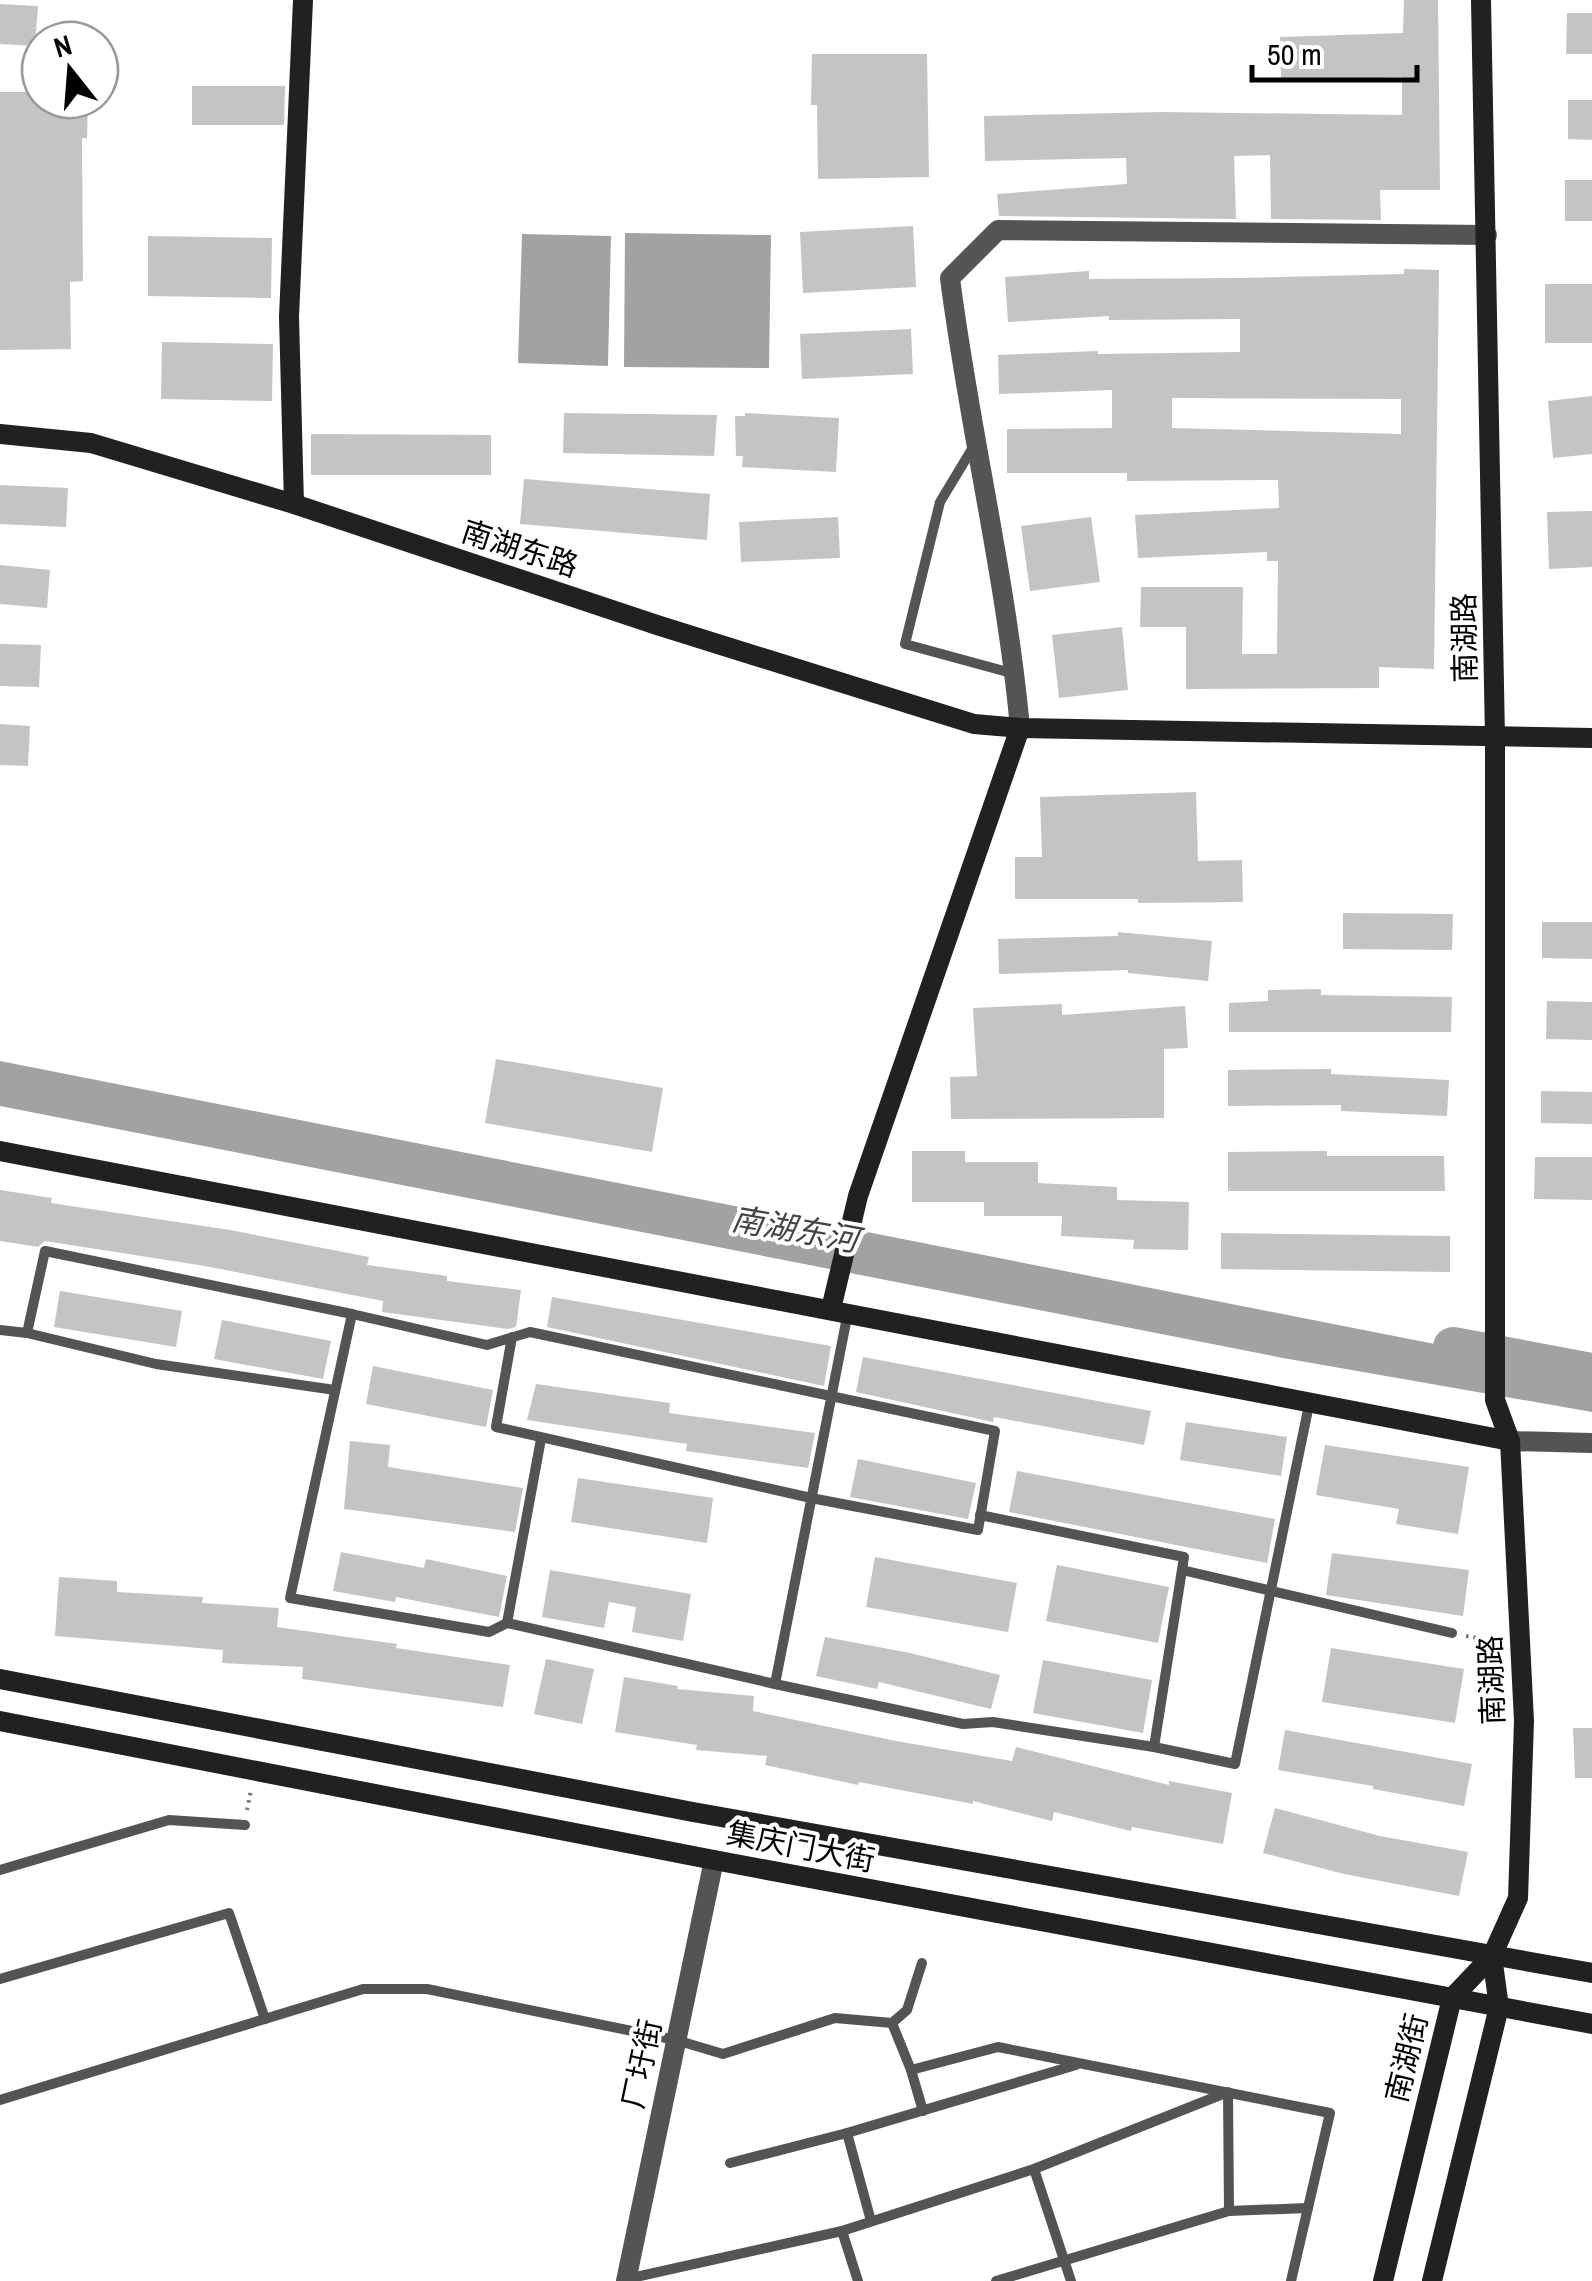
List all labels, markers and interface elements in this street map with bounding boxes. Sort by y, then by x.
north arrow [20,20,120,120]
scale bar [1252,20,1417,82]
text: N [49,25,76,67]
text: 50 m [1267,34,1322,74]
street label: 南湖东路 [457,510,583,586]
street label: 南湖路 [1443,593,1485,683]
water label: 南湖东河 [728,1197,868,1262]
street label: 南湖路 [1469,1634,1513,1726]
street label: 集庆门大街 [724,1812,878,1880]
street label: 南湖街 [1376,2009,1436,2107]
street label: 厂圩街 [612,2016,670,2112]

